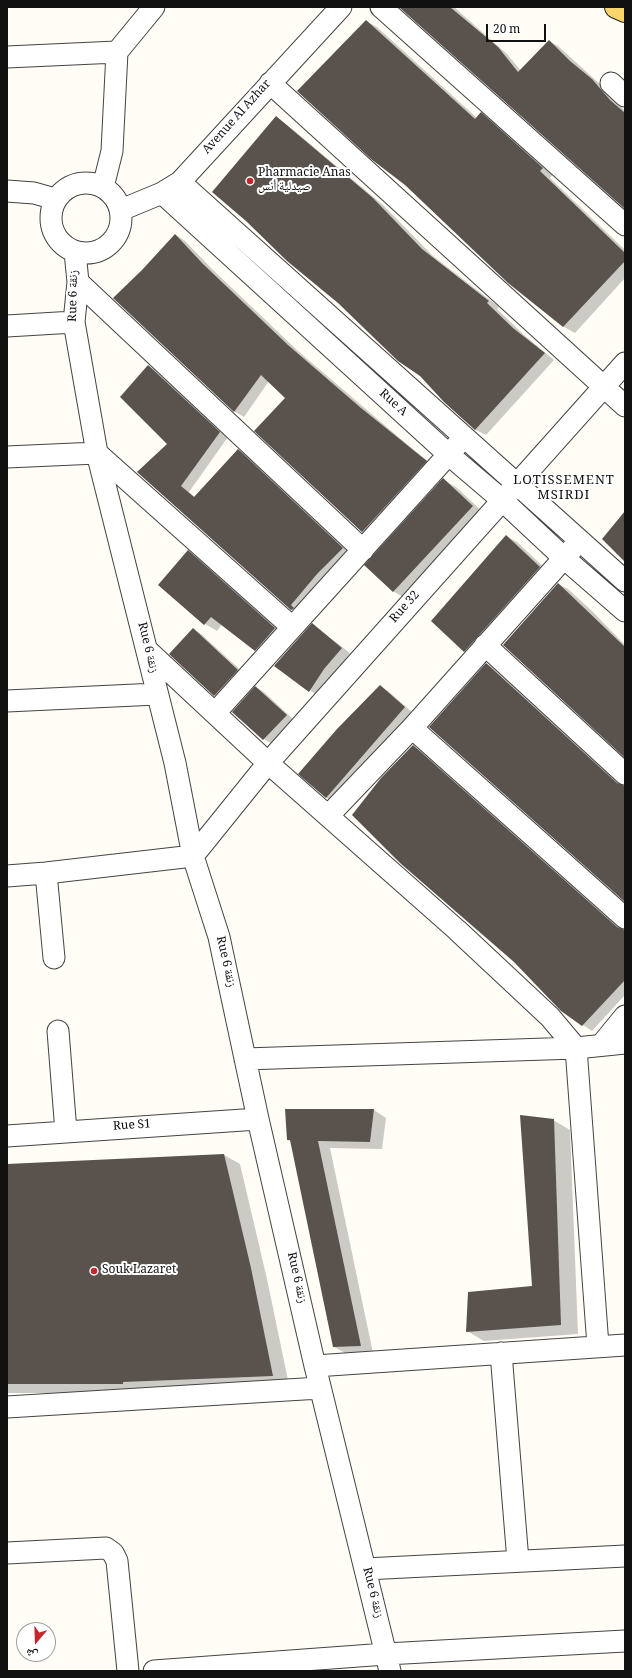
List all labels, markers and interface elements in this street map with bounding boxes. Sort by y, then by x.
scale bar [488,16,548,42]
text: 20 m [493,20,520,41]
street label: Avenue Al Azhar [201,78,275,158]
place label: Pharmacie Anas صيدلية أنس [258,167,351,195]
marker: Pharmacie Anas صيدلية أنس [245,176,255,186]
street label: Rue 6 زنقة [67,270,83,322]
street label: Rue A [375,388,409,420]
district label: LOTISSEMENT MSIRDI [513,474,615,505]
street label: Rue 32 [388,589,424,627]
street label: Rue 6 زنقة [133,621,159,675]
street label: Rue 6 زنقة [211,935,237,989]
street label: Rue S1 [113,1118,151,1136]
street label: Rue 6 زنقة [282,1251,308,1305]
place label: Souk Lazaret [102,1264,176,1278]
marker: Souk Lazaret [89,1266,99,1276]
street label: Rue 6 زنقة [358,1566,384,1620]
north arrow [16,1622,56,1662]
text: ش [24,1642,41,1664]

